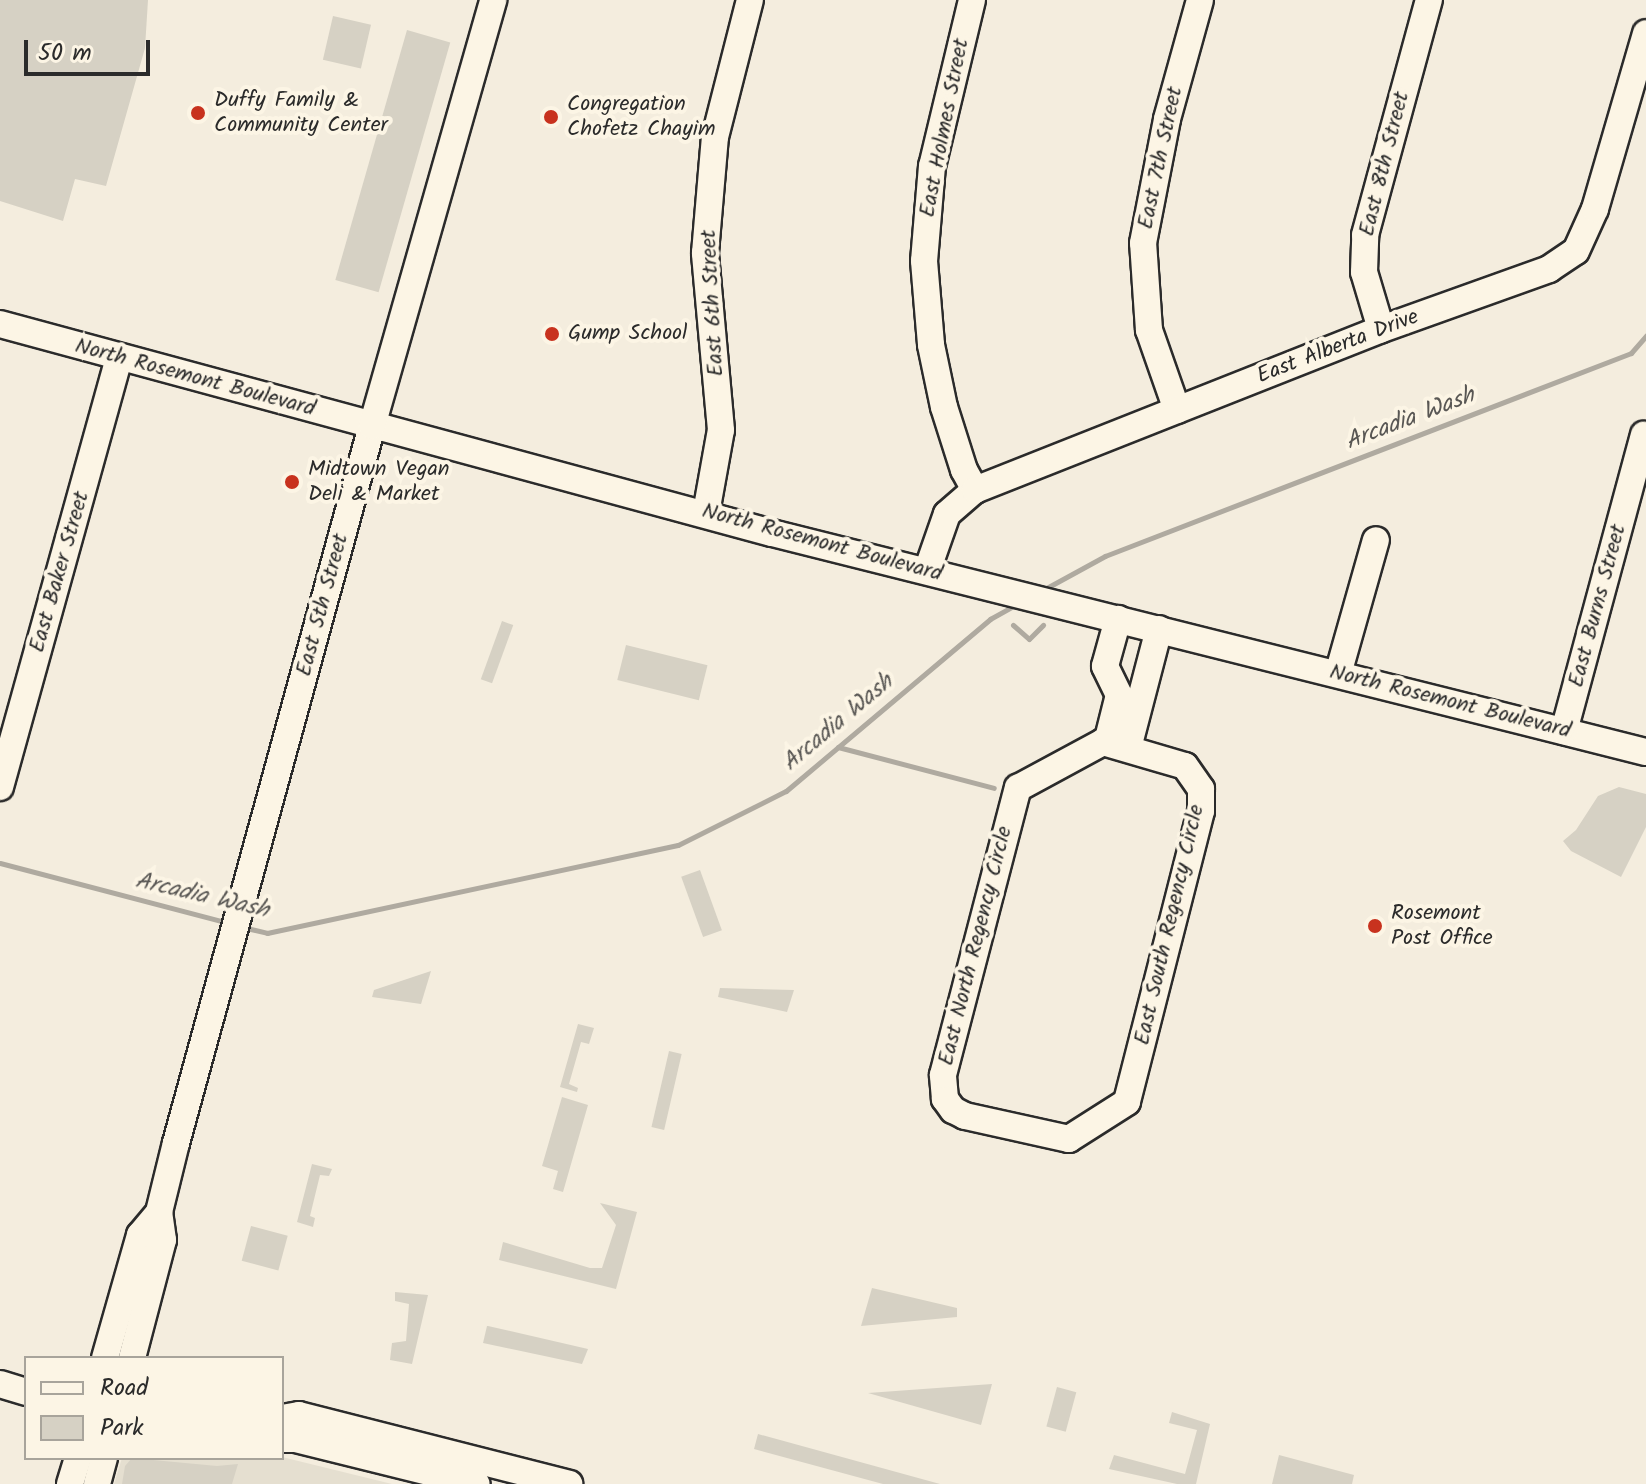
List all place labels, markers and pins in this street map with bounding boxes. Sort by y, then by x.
place label: Duffy Family & Community Center [214,87,388,138]
place label: Congregation Chofetz Chayim [567,91,715,142]
marker: Duffy Family & Community Center [189,104,207,122]
marker: Congregation Chofetz Chayim [542,108,560,126]
place label: Gump School [568,321,687,347]
marker: Gump School [543,325,561,343]
place label: Midtown Vegan Deli & Market [308,456,450,508]
marker: Midtown Vegan Deli & Market [283,473,301,491]
place label: Rosemont Post Office [1391,900,1493,952]
marker: Rosemont Post Office [1366,917,1384,935]

